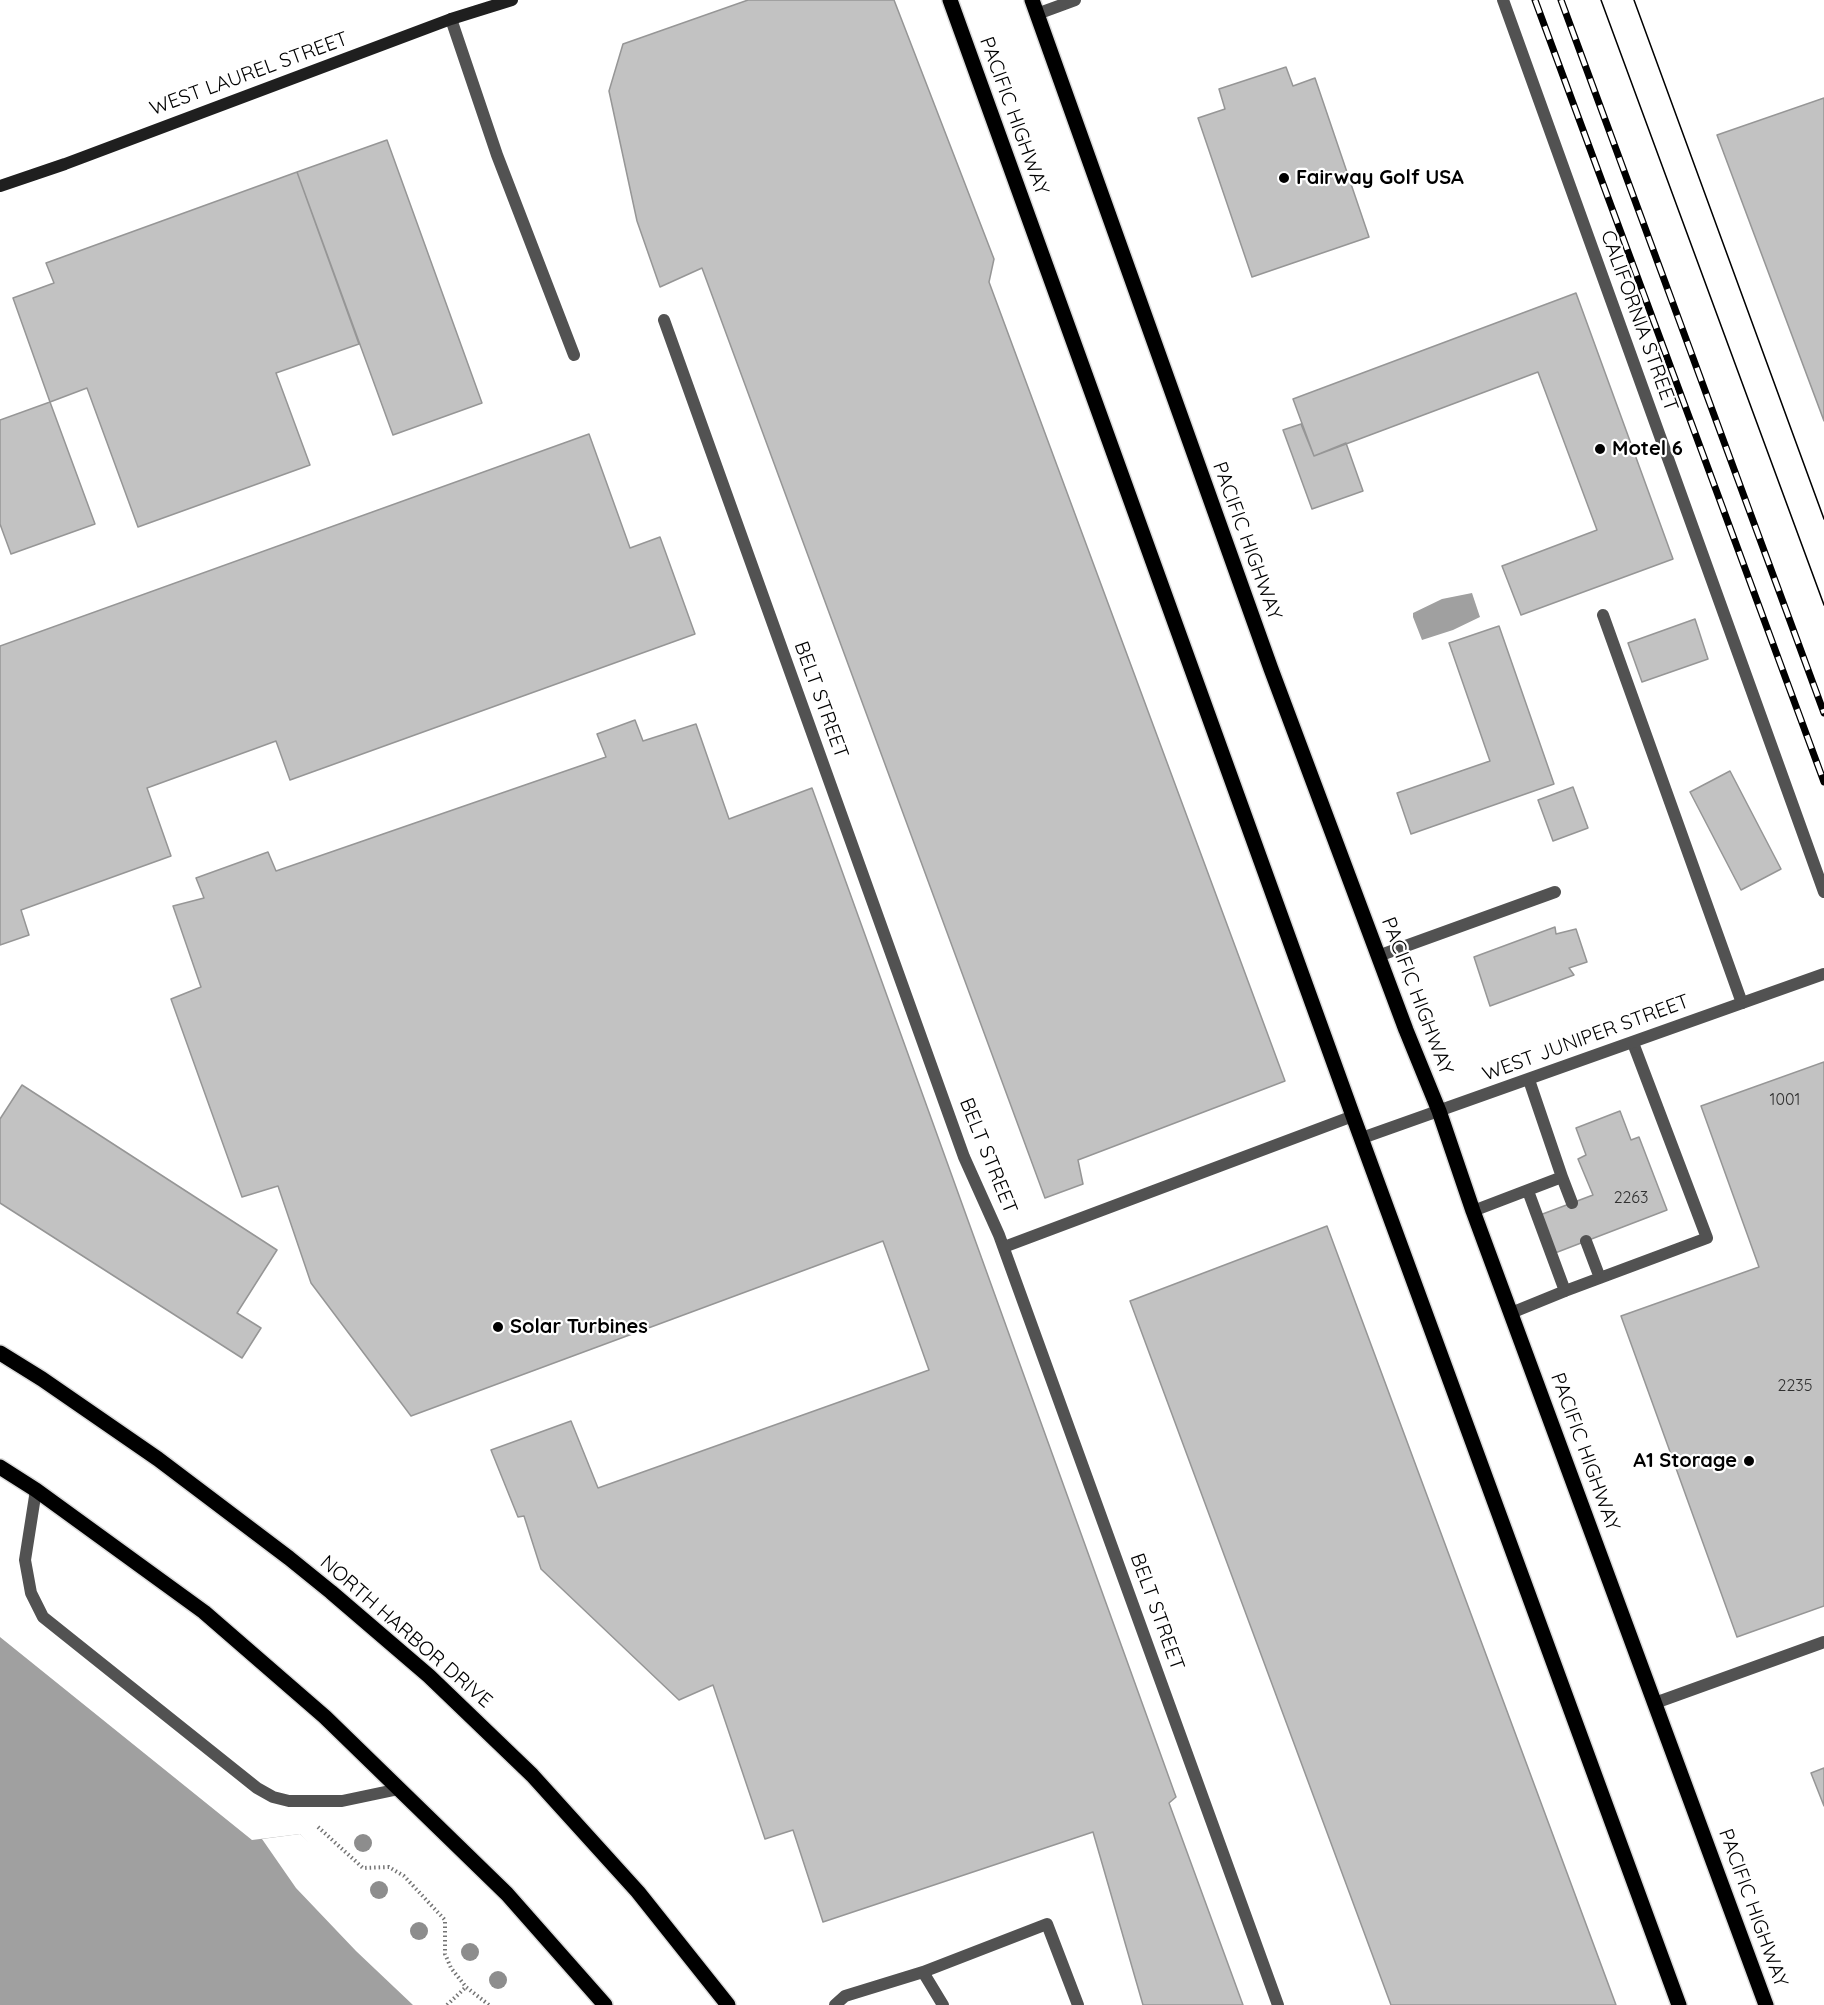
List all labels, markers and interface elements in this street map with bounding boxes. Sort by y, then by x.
street label: WEST LAUREL STREET [146,27,352,121]
street label: PACIFIC HIGHWAY [974,34,1054,198]
place label: Fairway Golf USA [1296,166,1464,190]
marker: Fairway Golf USA [1277,171,1291,185]
street label: CALIFORNIA STREET [1595,227,1683,415]
place label: Motel 6 [1612,437,1683,461]
marker: Motel 6 [1593,442,1607,456]
street label: PACIFIC HIGHWAY [1207,459,1287,623]
street label: BELT STREET [789,638,853,762]
street label: PACIFIC HIGHWAY [1376,914,1458,1078]
street label: WEST JUNIPER STREET [1479,989,1693,1087]
house number: 1001 [1770,1090,1800,1110]
street label: BELT STREET [954,1095,1022,1217]
house number: 2263 [1614,1188,1648,1208]
place label: Solar Turbines [510,1315,648,1339]
marker: Solar Turbines [491,1320,505,1334]
street label: PACIFIC HIGHWAY [1545,1370,1625,1534]
house number: 2235 [1778,1376,1812,1396]
place label: A1 Storage [1633,1449,1737,1473]
marker: A1 Storage [1742,1454,1756,1468]
street label: BELT STREET [1125,1550,1189,1674]
street label: NORTH HARBOR DRIVE [315,1551,497,1713]
street label: PACIFIC HIGHWAY [1713,1826,1793,1990]

